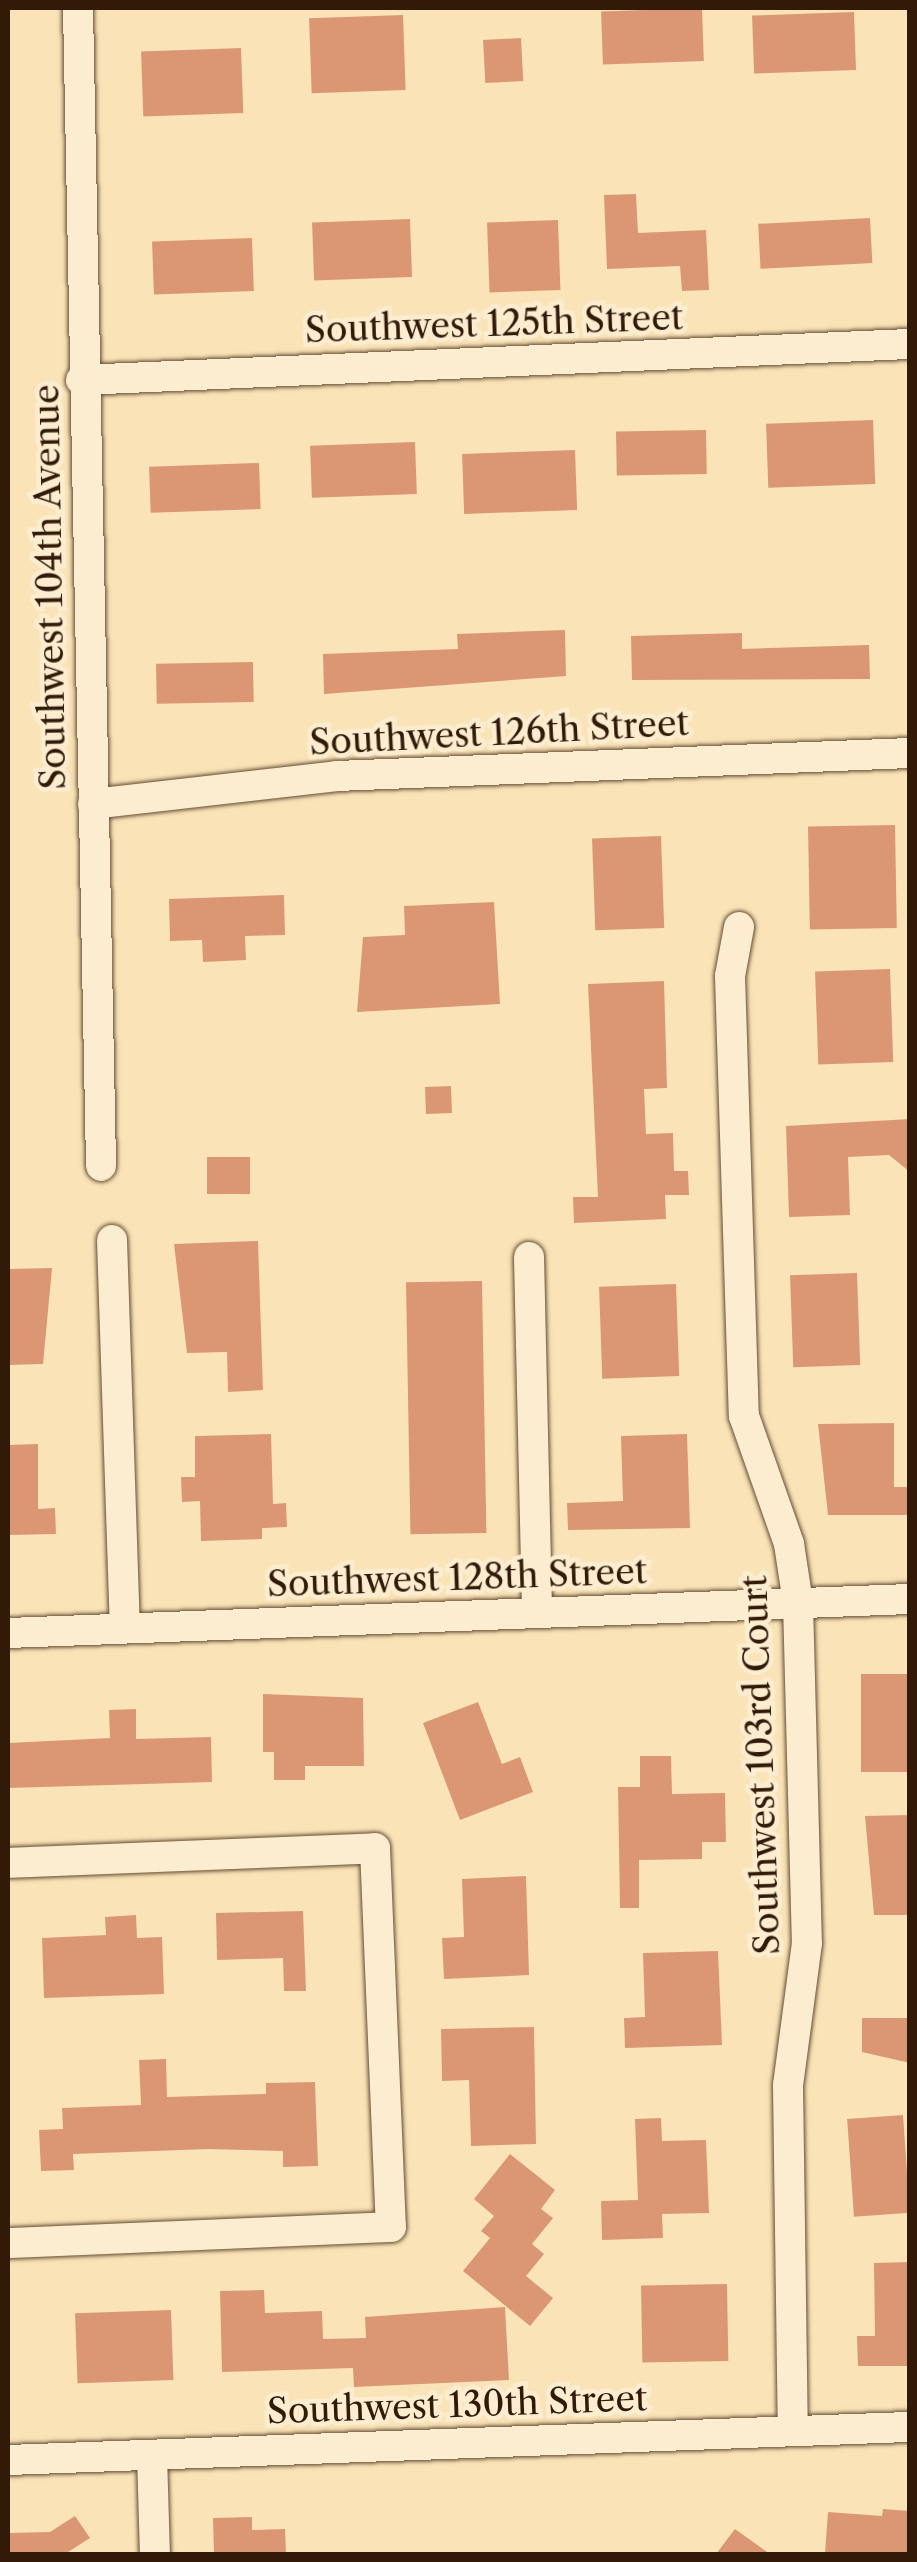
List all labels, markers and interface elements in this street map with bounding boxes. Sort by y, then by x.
street label: Southwest 125th Street [304,296,684,352]
street label: Southwest 104th Avenue [25,383,75,791]
street label: Southwest 126th Street [308,702,690,764]
street label: Southwest 128th Street [266,1550,648,1606]
street label: Southwest 103rd Court [733,1574,789,1956]
street label: Southwest 130th Street [266,2377,648,2433]

